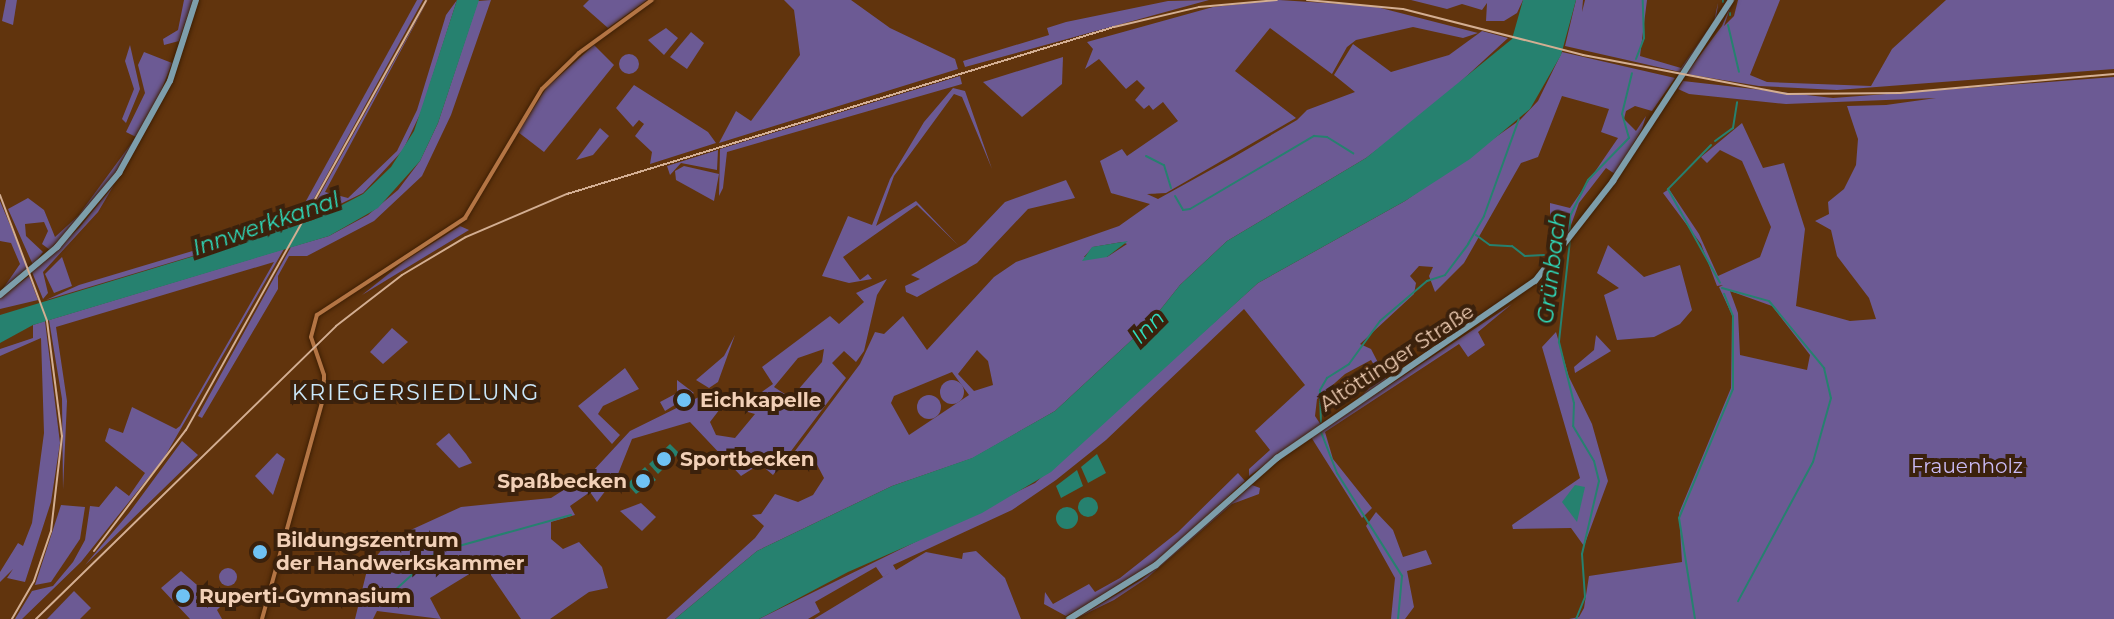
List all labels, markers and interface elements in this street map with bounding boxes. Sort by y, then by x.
water label: Innwerkkanal [189,187,343,261]
water label: Grünbach [1532,211,1572,325]
street label: Altöttinger Straße [1316,299,1478,417]
water label: Inn [1126,305,1170,349]
district label: KRIEGERSIEDLUNG [292,380,540,406]
place label: Eichkapelle [700,388,821,412]
marker: Eichkapelle [675,391,693,409]
place label: Sportbecken [680,447,815,471]
marker: Sportbecken [655,450,673,468]
park label: Frauenholz [1911,454,2023,478]
place label: Spaßbecken [497,469,627,493]
marker: Spaßbecken [634,472,652,490]
place label: Bildungszentrum der Handwerkskammer [276,528,524,575]
marker: Bildungszentrum der Handwerkskammer [251,543,269,561]
place label: Ruperti-Gymnasium [199,584,411,608]
marker: Ruperti-Gymnasium [174,587,192,605]

